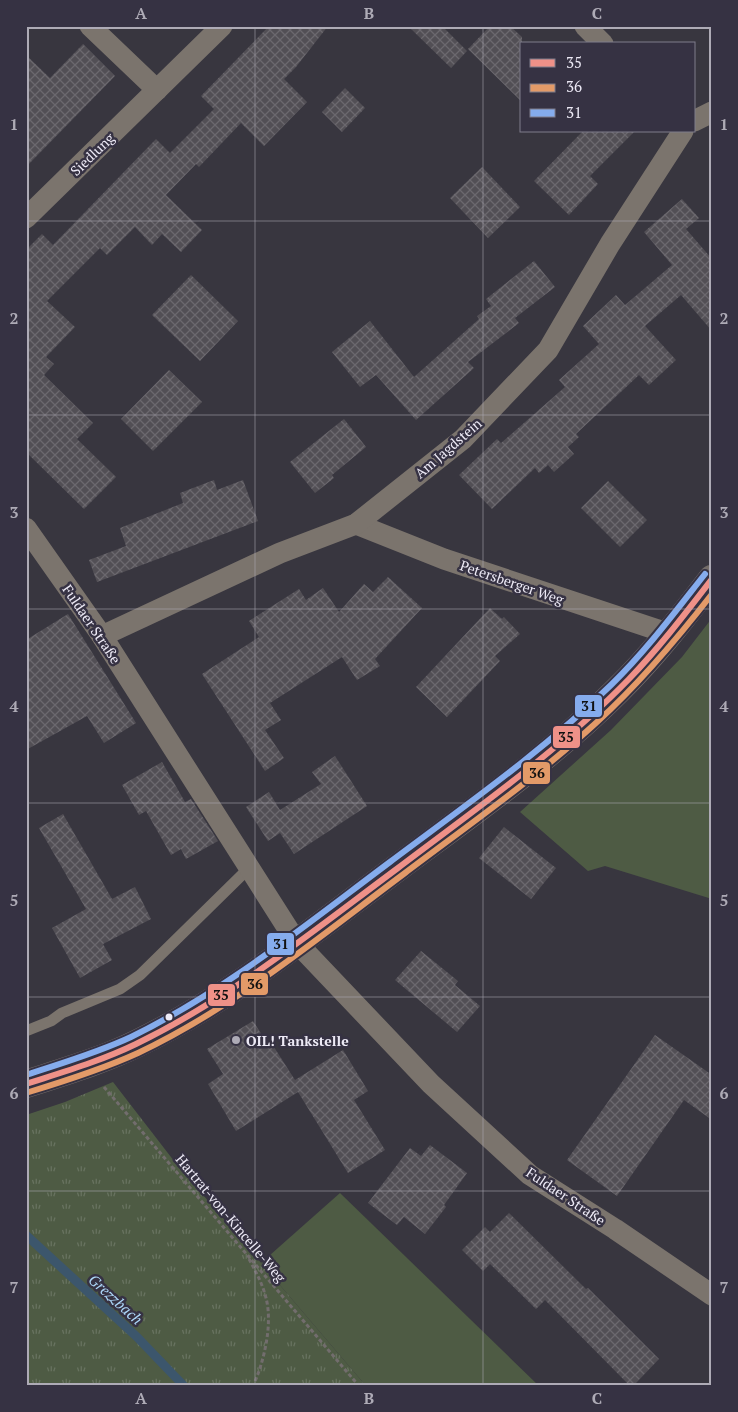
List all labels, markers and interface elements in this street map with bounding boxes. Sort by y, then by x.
text: A [135,2,147,24]
text: B [364,2,374,24]
text: C [592,2,602,24]
legend [520,42,696,132]
text: 35 [566,52,582,72]
text: 36 [566,76,582,96]
text: 31 [566,102,582,122]
text: 1 [9,113,19,135]
text: 1 [719,113,729,135]
street label: Siedlung [66,128,119,180]
text: 2 [9,307,19,329]
text: 2 [719,307,729,329]
street label: Am Jagdstein [411,413,486,482]
text: 3 [9,501,19,523]
text: 3 [719,501,729,523]
street label: Petersberger Weg [458,555,567,609]
street label: Fuldaer Straße [58,581,126,667]
line badge: 31 [574,694,603,718]
text: 4 [9,695,19,717]
text: 4 [719,695,729,717]
text: 31 [581,696,597,715]
line badge: 35 [552,725,581,749]
text: 35 [558,727,574,746]
line badge: 36 [522,761,551,785]
text: 36 [529,763,545,782]
text: 5 [9,889,19,911]
text: 5 [719,889,729,911]
line badge: 31 [266,932,295,956]
text: 31 [273,934,289,953]
line badge: 36 [240,972,269,996]
text: 36 [247,974,263,993]
line badge: 35 [207,983,236,1007]
text: 35 [213,985,229,1004]
unlabelled marker [164,1012,174,1022]
place label: OIL! Tankstelle [246,1031,349,1050]
marker: OIL! Tankstelle [230,1034,242,1046]
text: 6 [9,1082,19,1104]
text: 6 [719,1082,729,1104]
street label: Hartrat-von-Kincelle-Weg [172,1150,291,1287]
street label: Fuldaer Straße [523,1162,609,1230]
water label: Grezzbach [85,1269,147,1329]
text: 7 [9,1276,19,1298]
text: 7 [719,1276,729,1298]
text: A [135,1387,147,1409]
text: B [364,1387,374,1409]
text: C [592,1387,602,1409]

